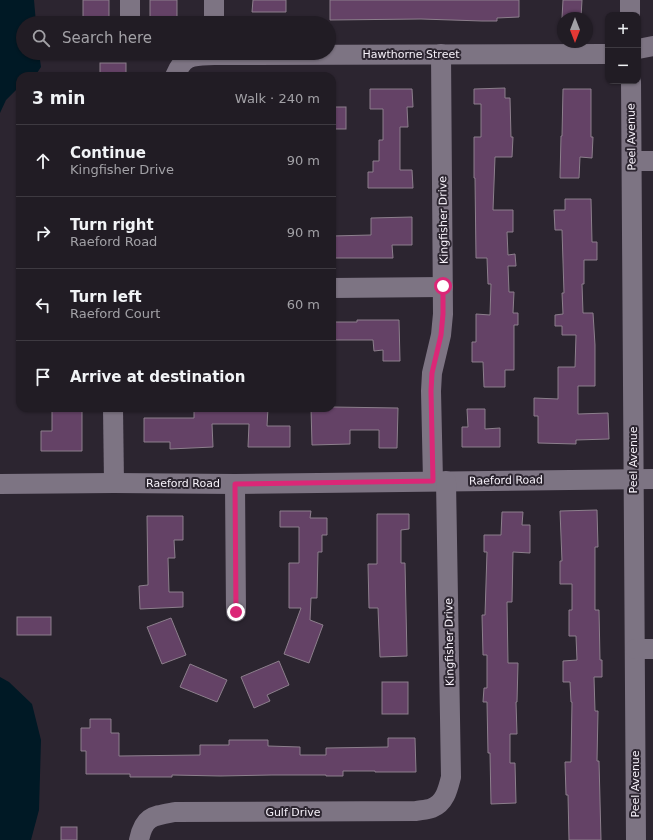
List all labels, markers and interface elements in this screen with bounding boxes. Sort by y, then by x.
north arrow [557,12,593,48]
map controls [605,12,641,84]
button: + [605,12,641,48]
search box [16,16,336,60]
icon: search [30,27,52,49]
text: Search here [62,29,152,47]
street label: Hawthorne Street [362,48,460,61]
button: − [605,48,641,84]
text: 3 min [32,88,85,108]
text: Walk · 240 m [235,91,320,106]
street label: Peel Avenue [624,103,639,171]
text: Continue [70,144,146,162]
icon: ahead [32,150,54,172]
text: 90 m [287,153,320,168]
text: Kingfisher Drive [70,162,174,177]
street label: Kingfisher Drive [436,176,451,264]
text: Turn right [70,216,154,234]
icon: right [32,222,54,244]
text: 90 m [287,225,320,240]
text: Raeford Road [70,234,157,249]
route start [434,277,452,295]
text: Turn left [70,288,142,306]
icon: left [32,294,54,316]
text: 60 m [287,297,320,312]
text: Raeford Court [70,306,160,321]
icon: arrive [32,366,54,388]
text: Arrive at destination [70,368,245,386]
street label: Peel Avenue [627,426,640,494]
street label: Raeford Road [469,473,543,488]
street label: Raeford Road [146,477,220,490]
street label: Kingfisher Drive [442,598,457,686]
route end [227,603,245,621]
street label: Peel Avenue [629,750,642,818]
street label: Gulf Drive [265,806,321,819]

